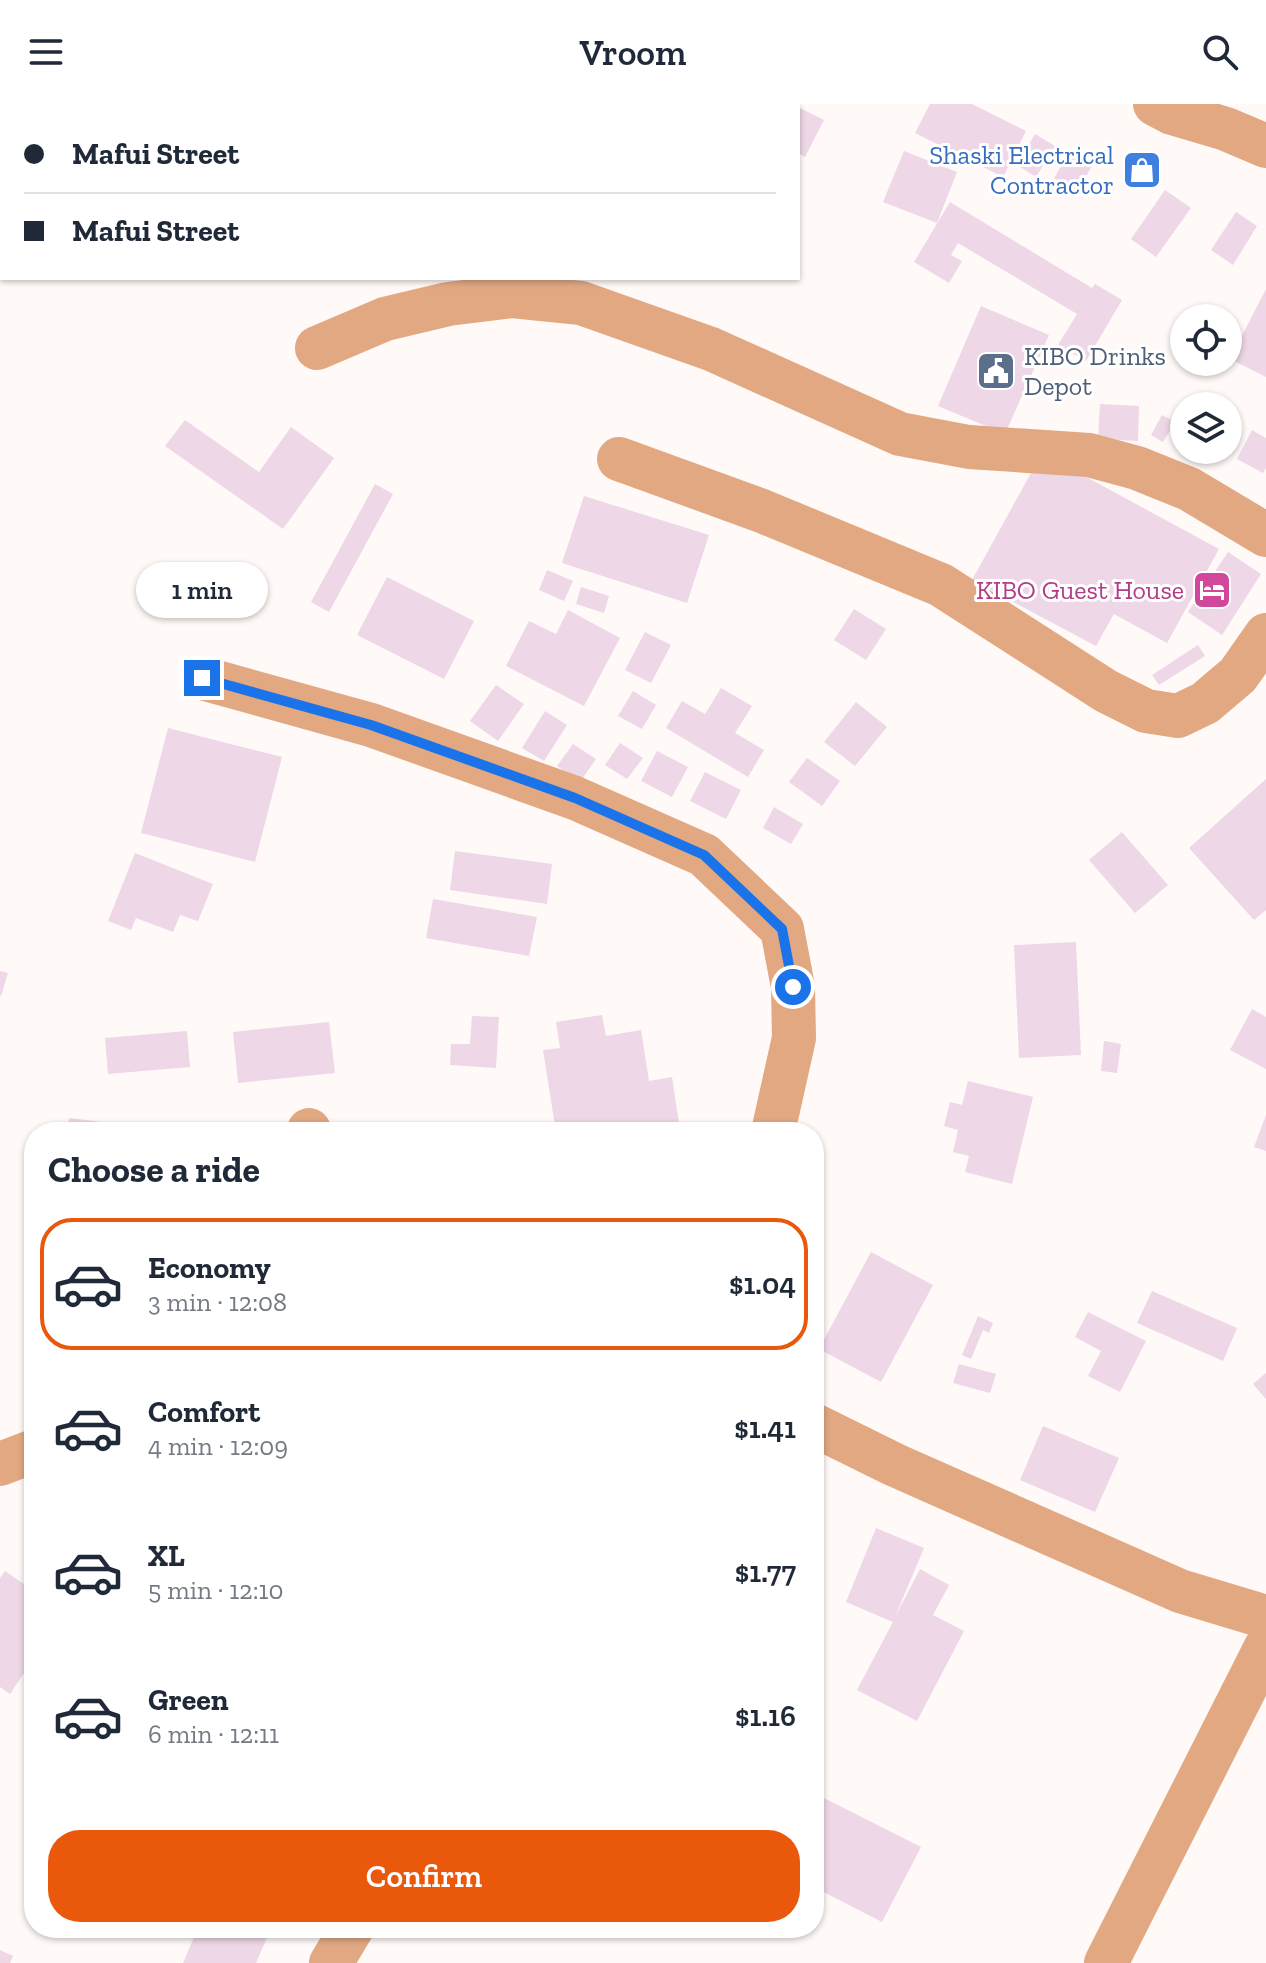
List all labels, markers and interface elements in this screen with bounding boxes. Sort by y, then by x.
icon: menu [24,30,68,74]
icon: search [1198,30,1242,74]
text: Vroom [580,31,686,74]
text: Mafui Street [72,136,239,172]
place label: Shaski Electrical Contractor [929,139,1114,201]
shop icon: Shaski Electrical Contractor [1121,149,1163,191]
text: Mafui Street [72,213,239,249]
map controls [1170,304,1242,464]
button: locate [1170,304,1242,376]
place label: KIBO Drinks Depot [1024,340,1166,402]
public building icon: KIBO Drinks Depot [975,350,1017,392]
button: layers [1170,392,1242,464]
callout: 1 min [136,562,268,618]
hotel icon: KIBO Guest House [1191,569,1233,611]
text: 1 min [171,574,233,606]
place label: KIBO Guest House [976,574,1184,606]
route end [184,660,220,696]
route start [775,969,811,1005]
text: Choose a ride [48,1148,260,1191]
icon: car [52,1248,124,1320]
text: Economy [148,1250,271,1286]
text: $1.04 [729,1266,796,1302]
text: 3 min · 12:08 [148,1286,287,1318]
icon: car [52,1392,124,1464]
text: Comfort [148,1394,260,1430]
text: $1.41 [734,1410,796,1446]
text: 4 min · 12:09 [148,1430,288,1462]
icon: car [52,1536,124,1608]
text: XL [148,1538,185,1574]
text: $1.77 [735,1554,796,1590]
text: 5 min · 12:10 [148,1574,284,1606]
icon: car [52,1680,124,1752]
text: Green [148,1682,228,1718]
text: $1.16 [735,1698,796,1734]
text: 6 min · 12:11 [148,1718,279,1750]
button: Confirm [48,1830,800,1922]

